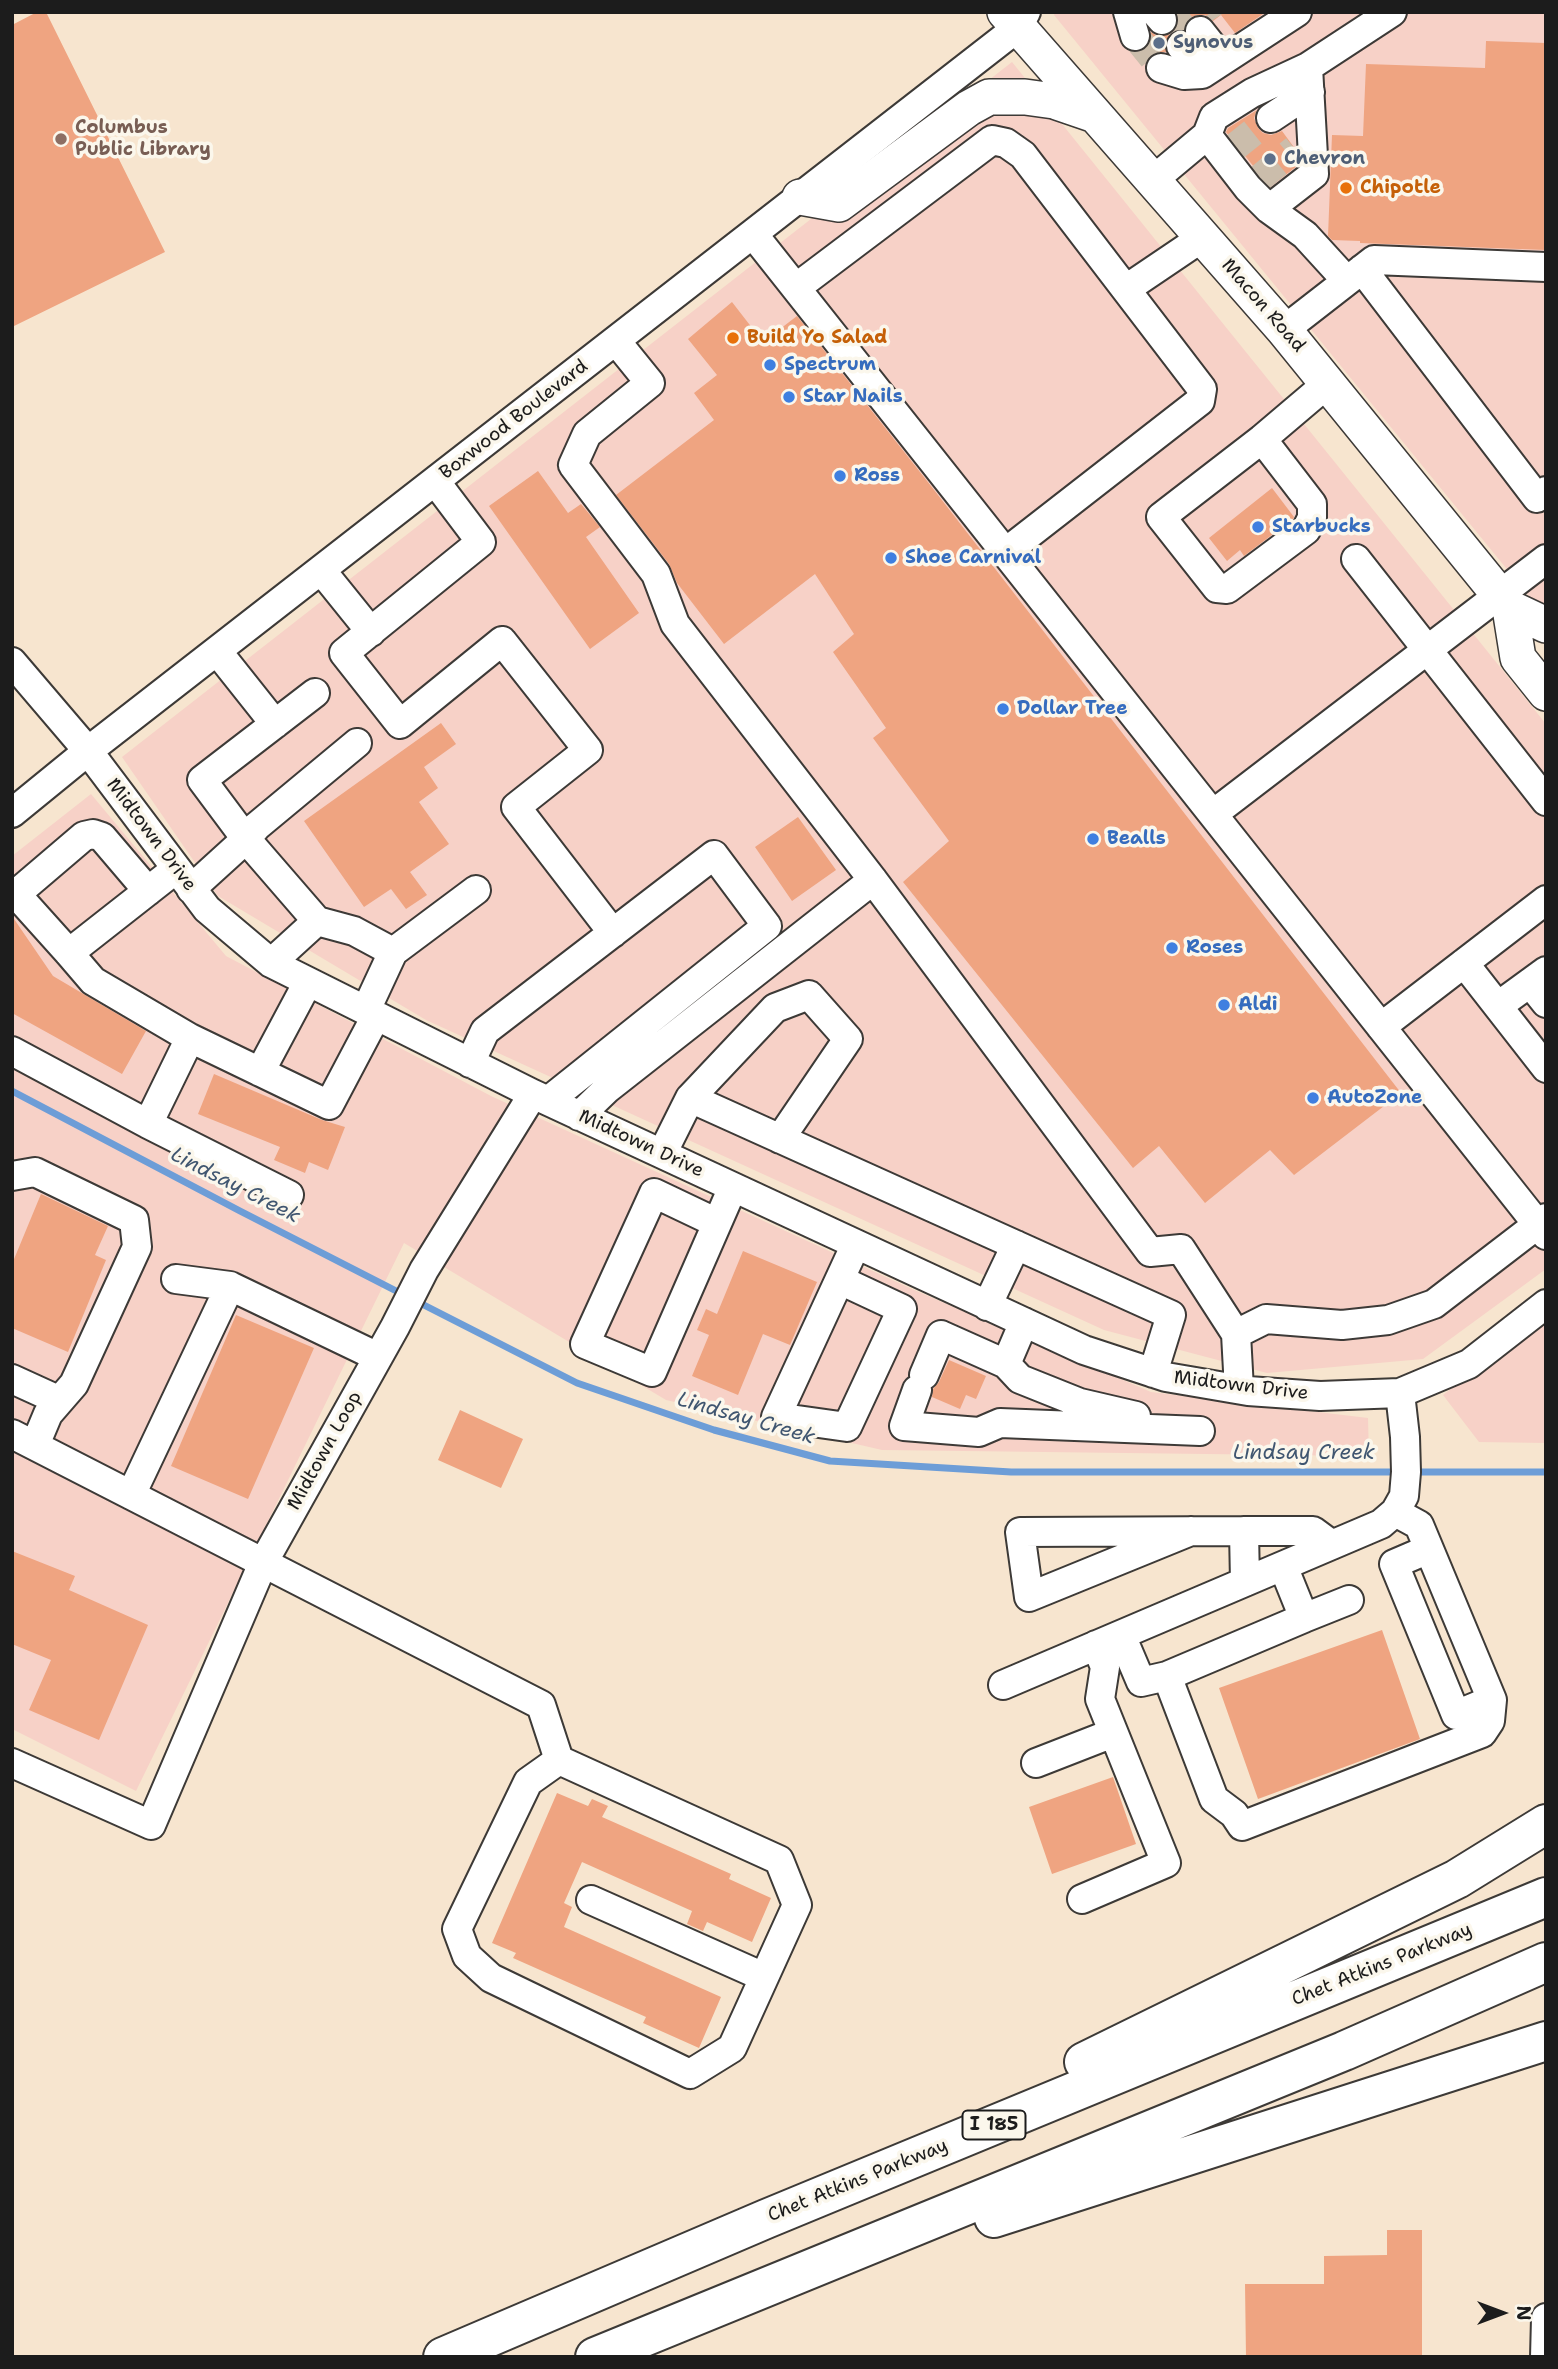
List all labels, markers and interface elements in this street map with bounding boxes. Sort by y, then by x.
place label: Synovus [1173,32,1253,54]
marker: Synovus [1151,35,1167,51]
place label: Columbus Public Library [75,117,211,161]
marker: Columbus Public Library [53,131,69,147]
place label: Chevron [1284,148,1365,170]
marker: Chevron [1262,151,1278,167]
place label: Chipotle [1360,177,1441,199]
marker: Chipotle [1338,180,1354,196]
street label: Macon Road [1216,255,1310,357]
place label: Build Yo Salad [747,327,887,349]
marker: Build Yo Salad [725,330,741,346]
place label: Spectrum [784,354,876,376]
street label: Boxwood Boulevard [435,355,593,485]
marker: Spectrum [762,357,778,373]
place label: Star Nails [803,386,903,408]
marker: Star Nails [781,389,797,405]
place label: Ross [854,465,900,487]
marker: Ross [832,468,848,484]
place label: Starbucks [1272,516,1371,538]
marker: Starbucks [1250,519,1266,535]
place label: Shoe Carnival [905,547,1041,569]
marker: Shoe Carnival [883,550,899,566]
place label: Dollar Tree [1017,698,1128,720]
marker: Dollar Tree [995,701,1011,717]
street label: Midtown Drive [101,774,201,896]
place label: Bealls [1107,828,1166,850]
marker: Bealls [1085,831,1101,847]
place label: Roses [1186,937,1243,959]
marker: Roses [1164,940,1180,956]
place label: Aldi [1238,994,1278,1016]
marker: Aldi [1216,997,1232,1013]
place label: AutoZone [1327,1087,1422,1109]
marker: AutoZone [1305,1090,1321,1106]
street label: Midtown Drive [575,1105,707,1183]
water label: Lindsay Creek [166,1142,304,1230]
street label: Midtown Drive [1172,1366,1310,1406]
water label: Lindsay Creek [674,1387,818,1451]
street label: Midtown Loop [283,1388,367,1514]
water label: Lindsay Creek [1233,1441,1375,1467]
street label: Chet Atkins Parkway [1289,1918,1475,2012]
road number: I 185 [962,2110,1026,2140]
street label: Chet Atkins Parkway [765,2134,951,2228]
north arrow [1467,2278,1537,2348]
text: N [1511,2305,1536,2321]

